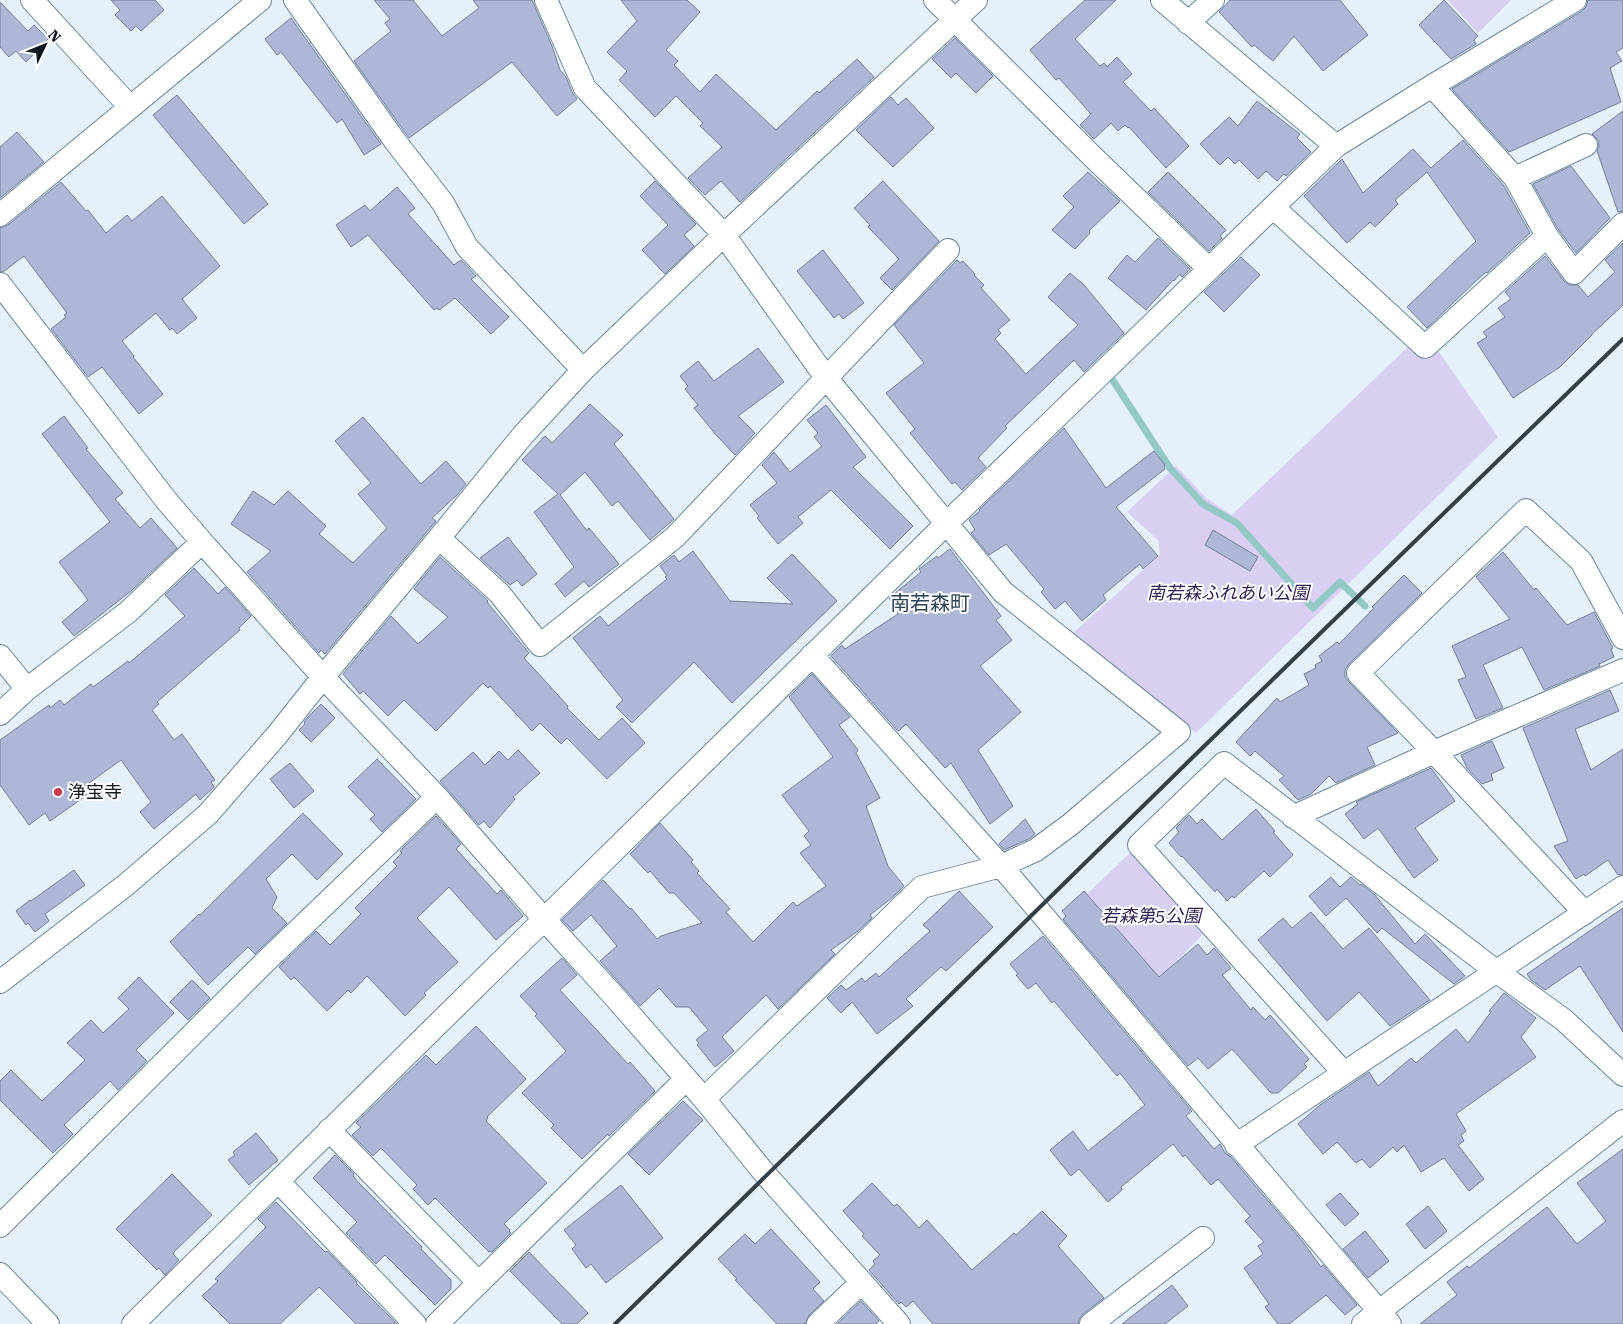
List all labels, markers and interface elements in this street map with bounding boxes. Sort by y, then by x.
north arrow [20,20,70,70]
text: N [45,27,64,46]
park label: 南若森ふれあい公園 [1147,582,1312,603]
district label: 南若森町 [890,591,970,615]
place label: 浄宝寺 [68,781,122,802]
marker: 浄宝寺 [52,786,64,798]
park label: 若森第5公園 [1101,905,1204,926]

